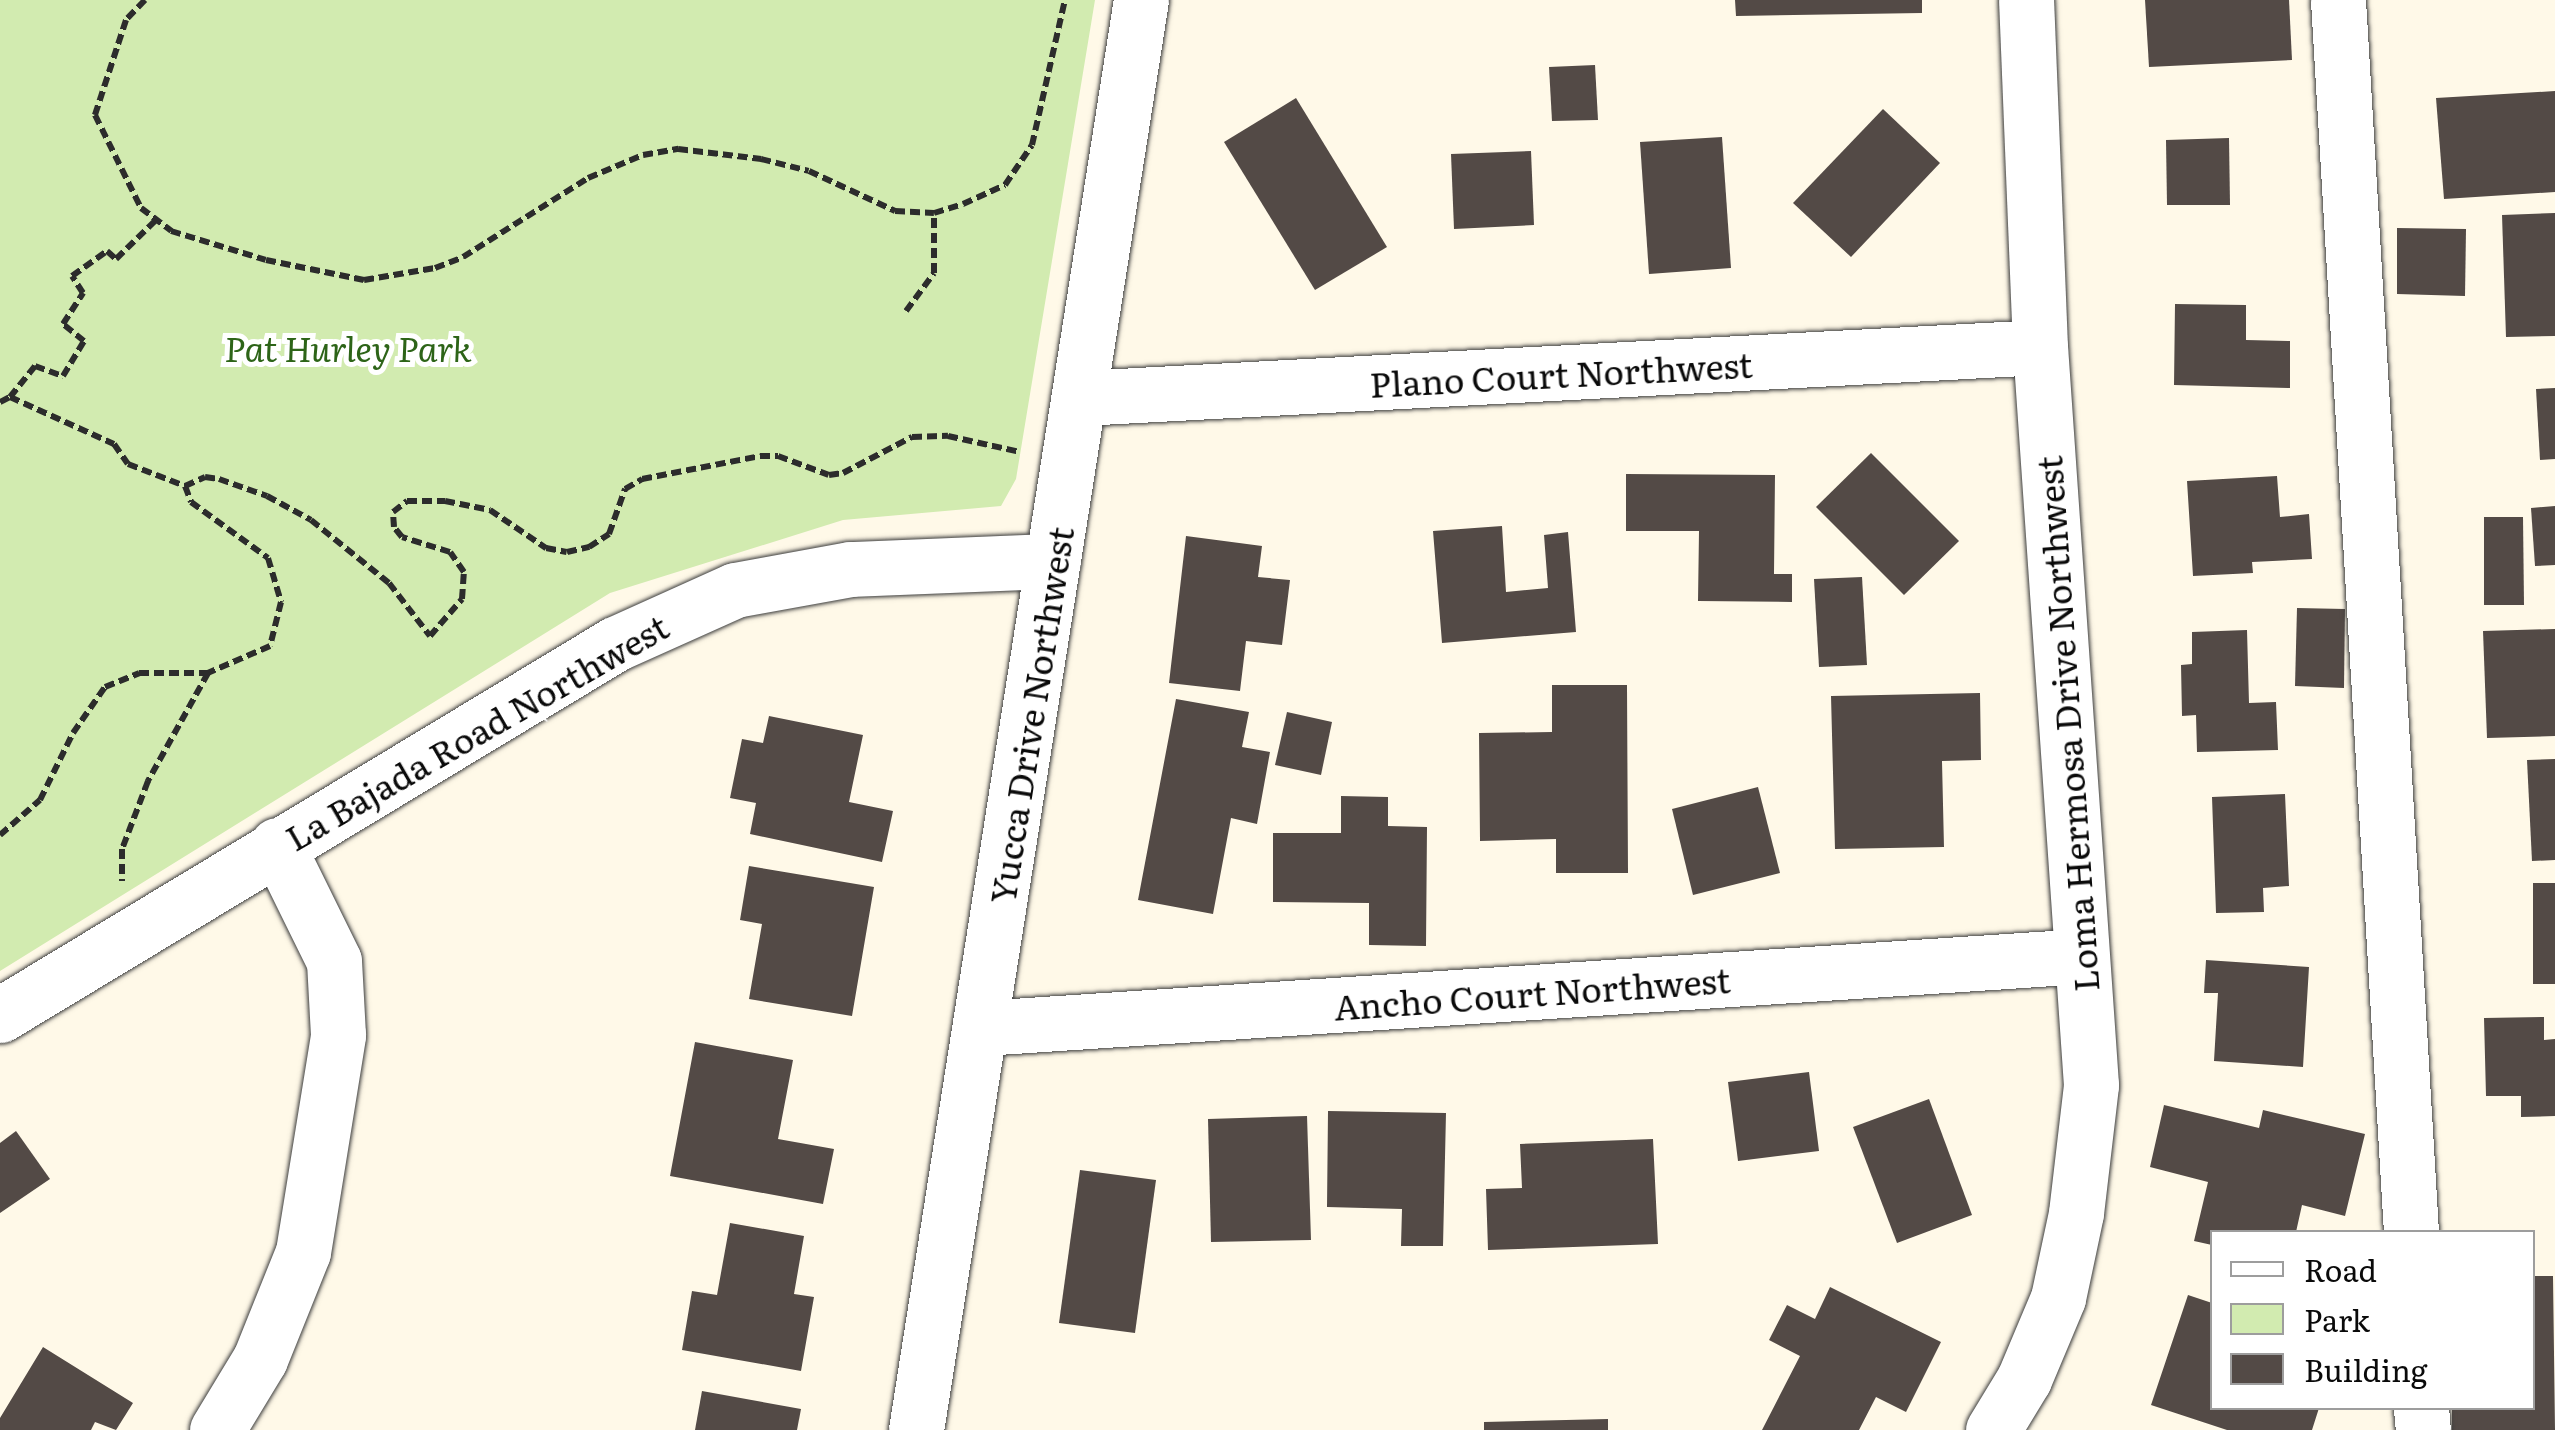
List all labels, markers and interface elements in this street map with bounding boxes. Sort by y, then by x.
park label: Pat Hurley Park [224,326,472,368]
street label: Plano Court Northwest [1368,342,1754,404]
street label: Loma Hermosa Drive Northwest [2026,455,2106,993]
street label: Yucca Drive Northwest [979,524,1081,906]
street label: La Bajada Road Northwest [277,604,675,858]
street label: Ancho Court Northwest [1332,957,1732,1027]
legend [2210,1230,2535,1410]
text: Road [2304,1247,2377,1291]
text: Park [2304,1297,2370,1341]
text: Building [2304,1347,2428,1391]

